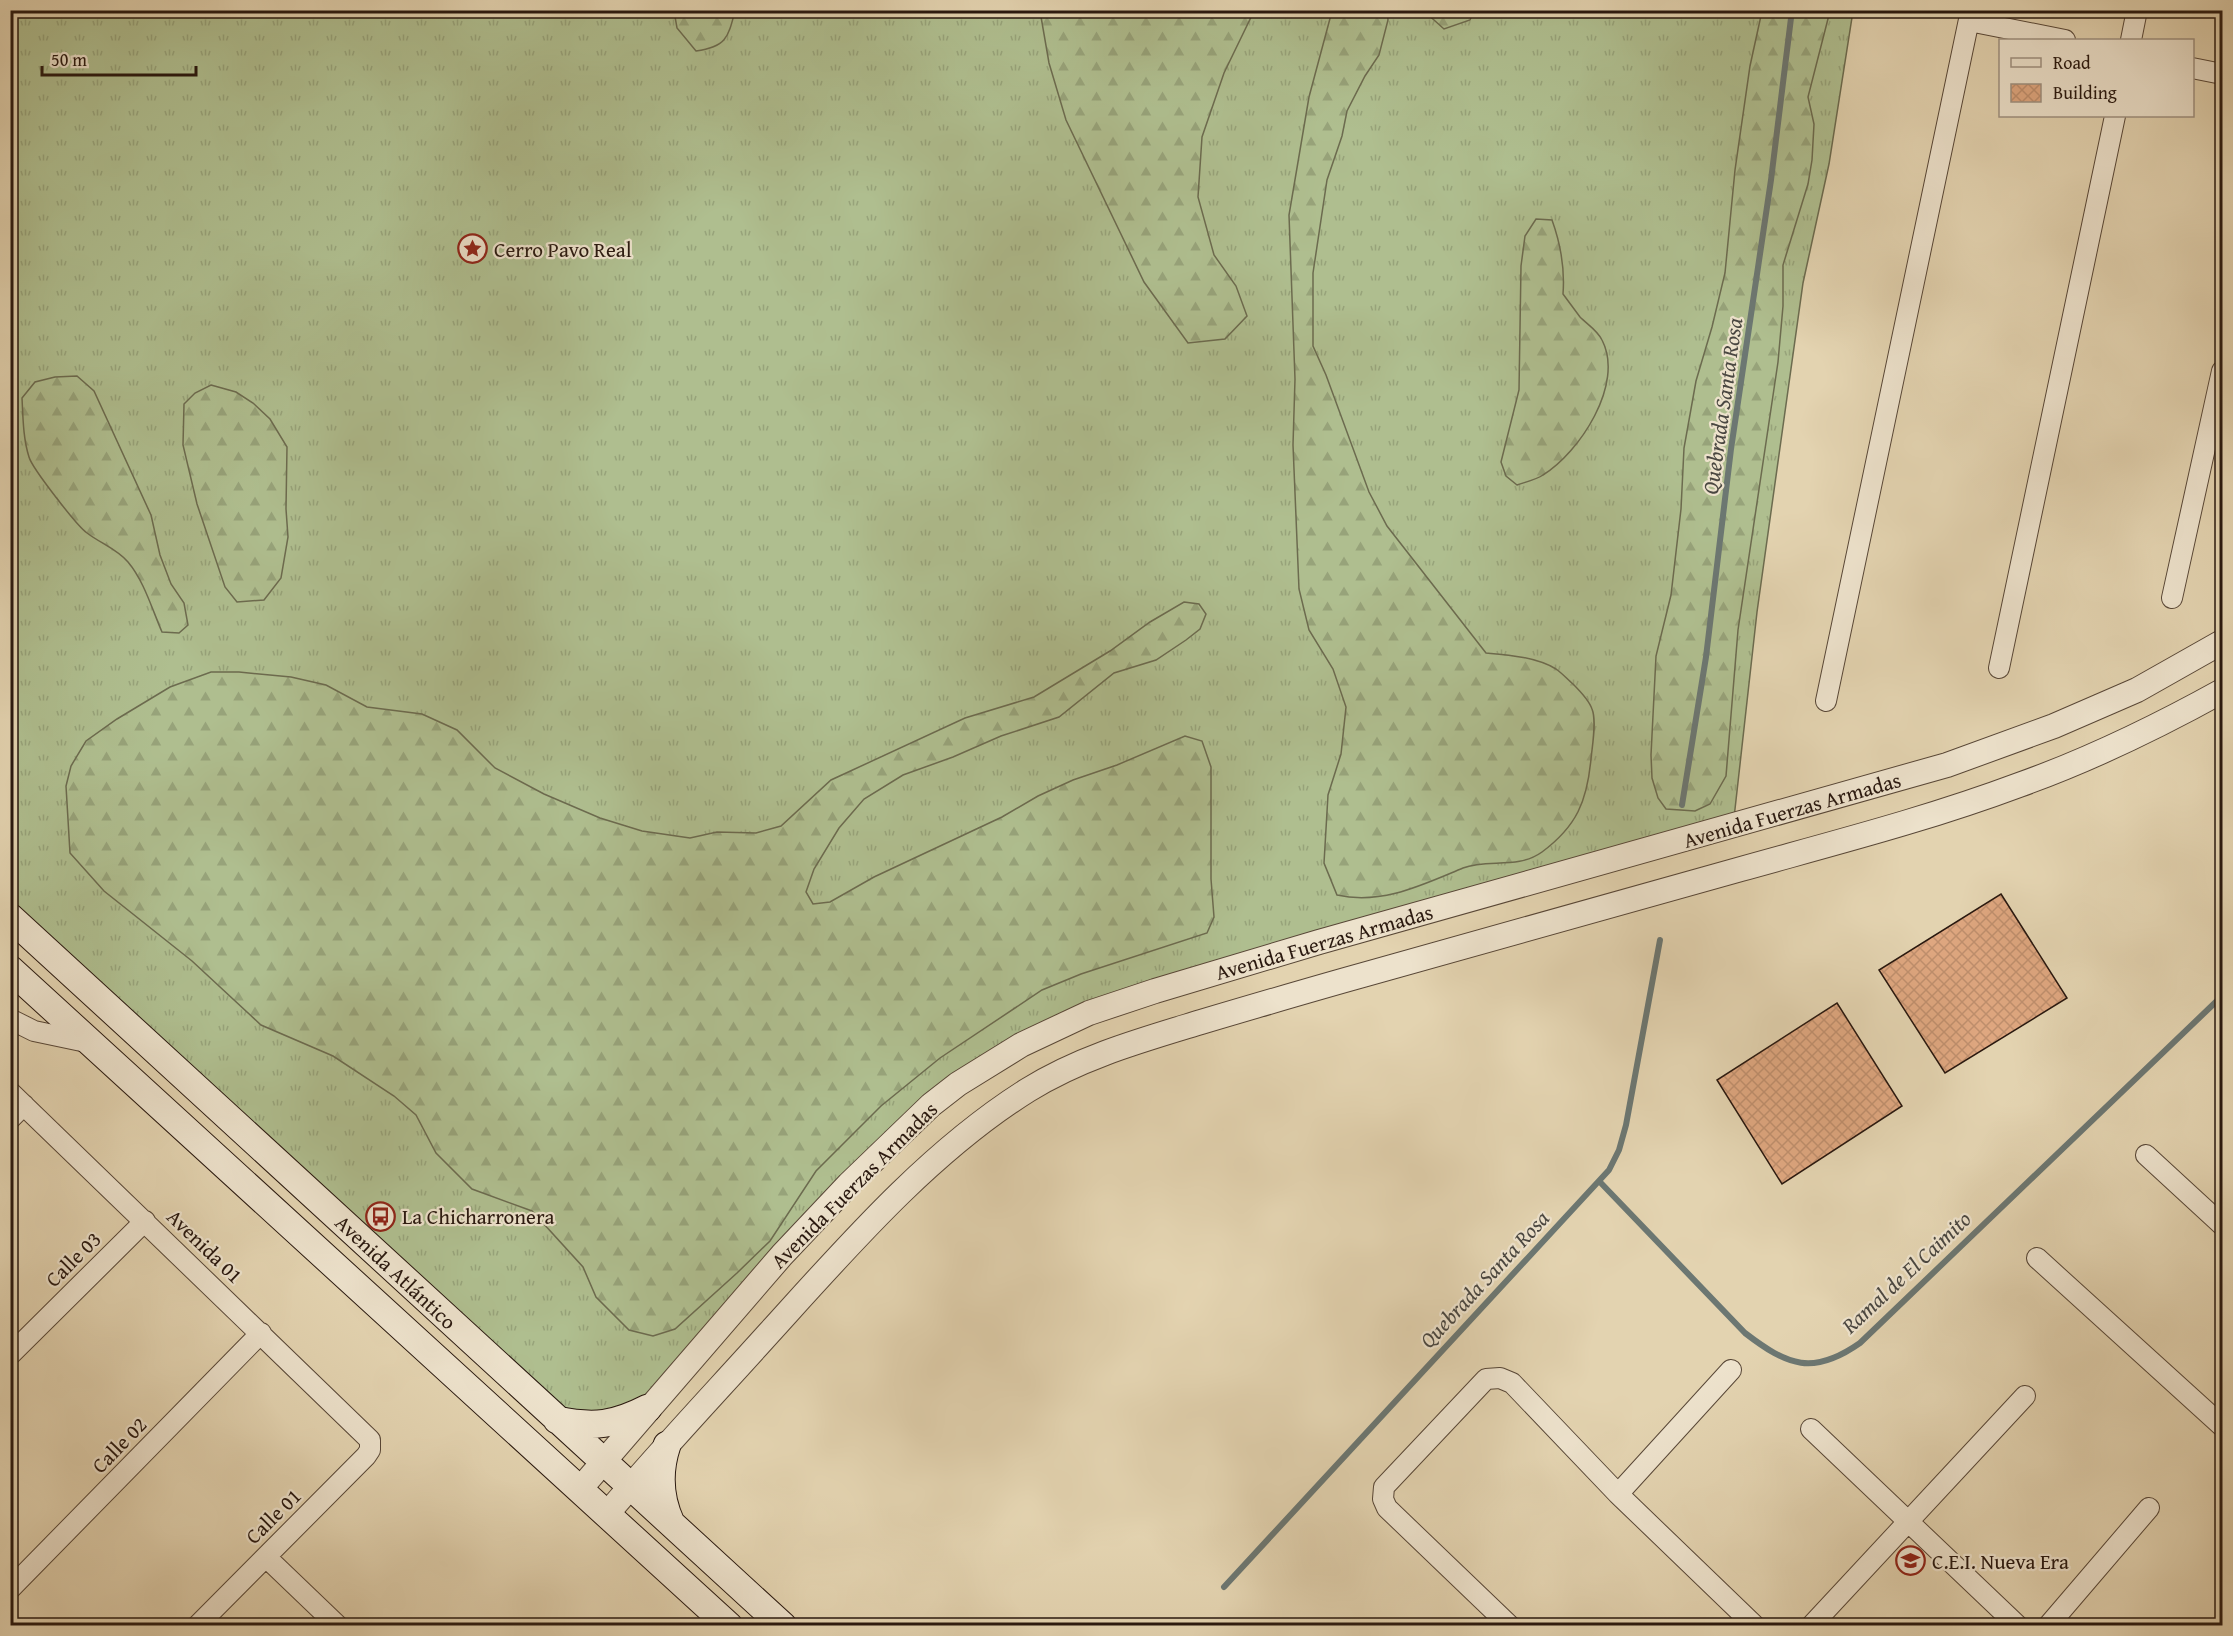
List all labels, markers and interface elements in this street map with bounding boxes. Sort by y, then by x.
scale bar [42,39,196,77]
legend [1999,39,2194,117]
text: 50 m [51,46,87,73]
text: Road [2053,49,2091,76]
text: Building [2053,79,2117,106]
place icon: Cerro Pavo Real [457,233,489,265]
place label: Cerro Pavo Real [494,234,632,265]
water label: Quebrada Santa Rosa [1694,316,1750,496]
street label: Avenida Fuerzas Armadas [1680,764,1904,856]
street label: Avenida Fuerzas Armadas [1212,896,1436,988]
street label: Avenida Fuerzas Armadas [763,1094,945,1276]
bus stop icon: La Chicharronera [365,1200,397,1232]
place label: La Chicharronera [402,1201,554,1232]
street label: Avenida 01 [160,1202,250,1290]
water label: Quebrada Santa Rosa [1412,1203,1556,1355]
water label: Ramal de El Caimito [1833,1203,1978,1341]
street label: Avenida Atlántico [328,1207,464,1337]
street label: Calle 03 [38,1224,108,1294]
street label: Calle 02 [84,1410,154,1480]
street label: Calle 01 [238,1481,308,1551]
school or university icon: C.E.I. Nueva Era [1895,1545,1927,1577]
place label: C.E.I. Nueva Era [1932,1546,2069,1577]

